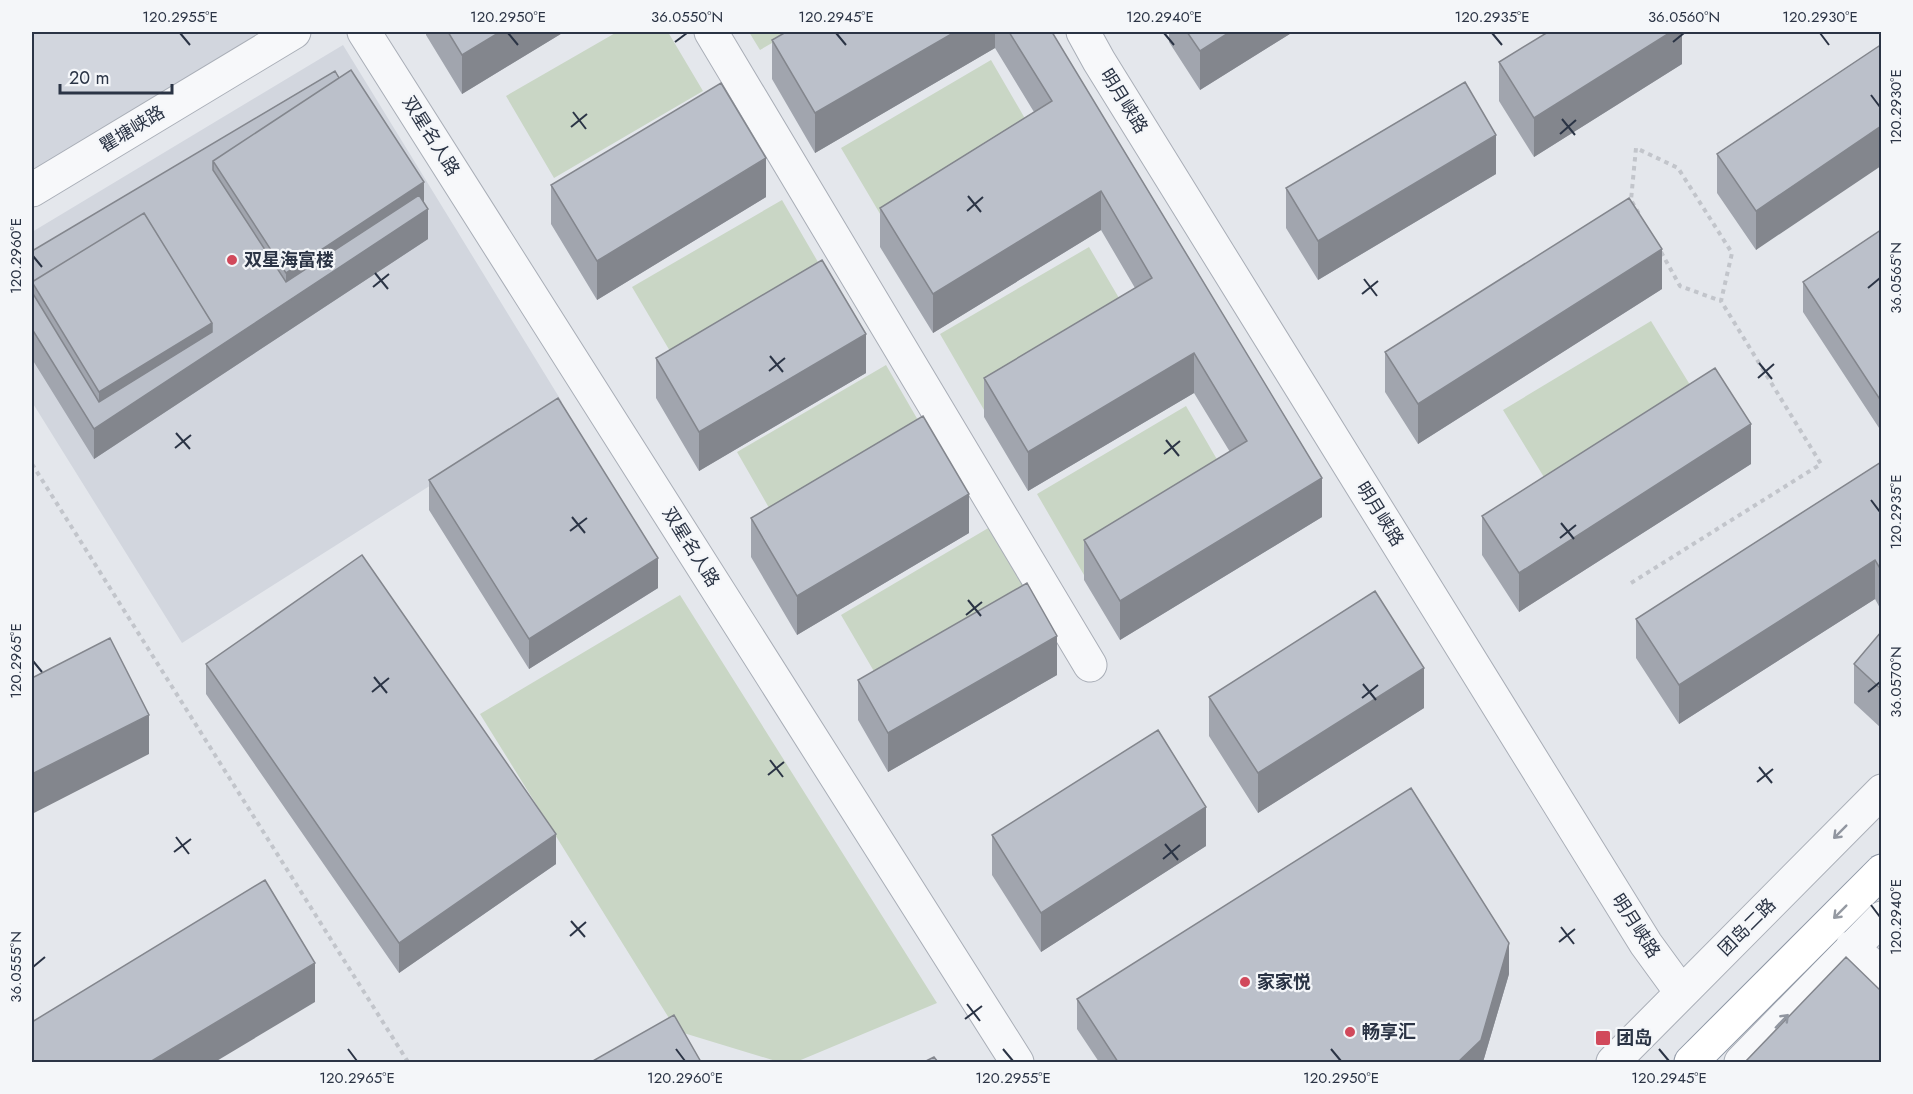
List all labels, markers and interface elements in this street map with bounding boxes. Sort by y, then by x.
text: 120.2955°E [142,6,218,28]
text: 120.2950°E [470,6,546,28]
text: 36.0550°N [651,6,723,28]
text: 120.2945°E [798,6,874,28]
text: 120.2940°E [1126,6,1202,28]
text: 120.2935°E [1454,6,1530,28]
text: 36.0560°N [1648,6,1720,28]
text: 120.2930°E [1782,6,1858,28]
scale bar [60,57,172,95]
street label: 明月峡路 [1094,64,1154,138]
text: 20 m [69,65,109,91]
text: 120.2930°E [1885,69,1907,145]
street label: 双星名人路 [396,91,466,181]
street label: 瞿塘峡路 [94,99,170,159]
text: 120.2960°E [5,218,27,294]
text: 36.0565°N [1885,242,1907,314]
place label: 双星海富楼 [244,247,334,273]
marker: 双星海富楼 [225,253,239,267]
text: 120.2935°E [1885,474,1907,550]
street label: 明月峡路 [1350,477,1410,551]
street label: 双星名人路 [656,502,726,592]
text: 120.2965°E [5,623,27,699]
text: 36.0570°N [1885,646,1907,718]
one-way arrow [1833,825,1848,840]
text: 120.2940°E [1885,879,1907,955]
street label: 明月峡路 [1605,889,1667,963]
street label: 团岛二路 [1712,892,1782,962]
one-way arrow [1833,905,1848,920]
text: 36.0555°N [5,931,27,1003]
place label: 家家悦 [1257,969,1311,995]
marker: 家家悦 [1238,975,1252,989]
one-way arrow [1774,1014,1788,1029]
place label: 畅享汇 [1362,1019,1416,1045]
marker: 畅享汇 [1343,1025,1357,1039]
place label: 团岛 [1616,1025,1652,1051]
marker: 团岛 [1594,1029,1612,1047]
text: 120.2965°E [319,1067,395,1089]
text: 120.2960°E [647,1067,723,1089]
text: 120.2955°E [975,1067,1051,1089]
text: 120.2950°E [1303,1067,1379,1089]
text: 120.2945°E [1631,1067,1707,1089]

